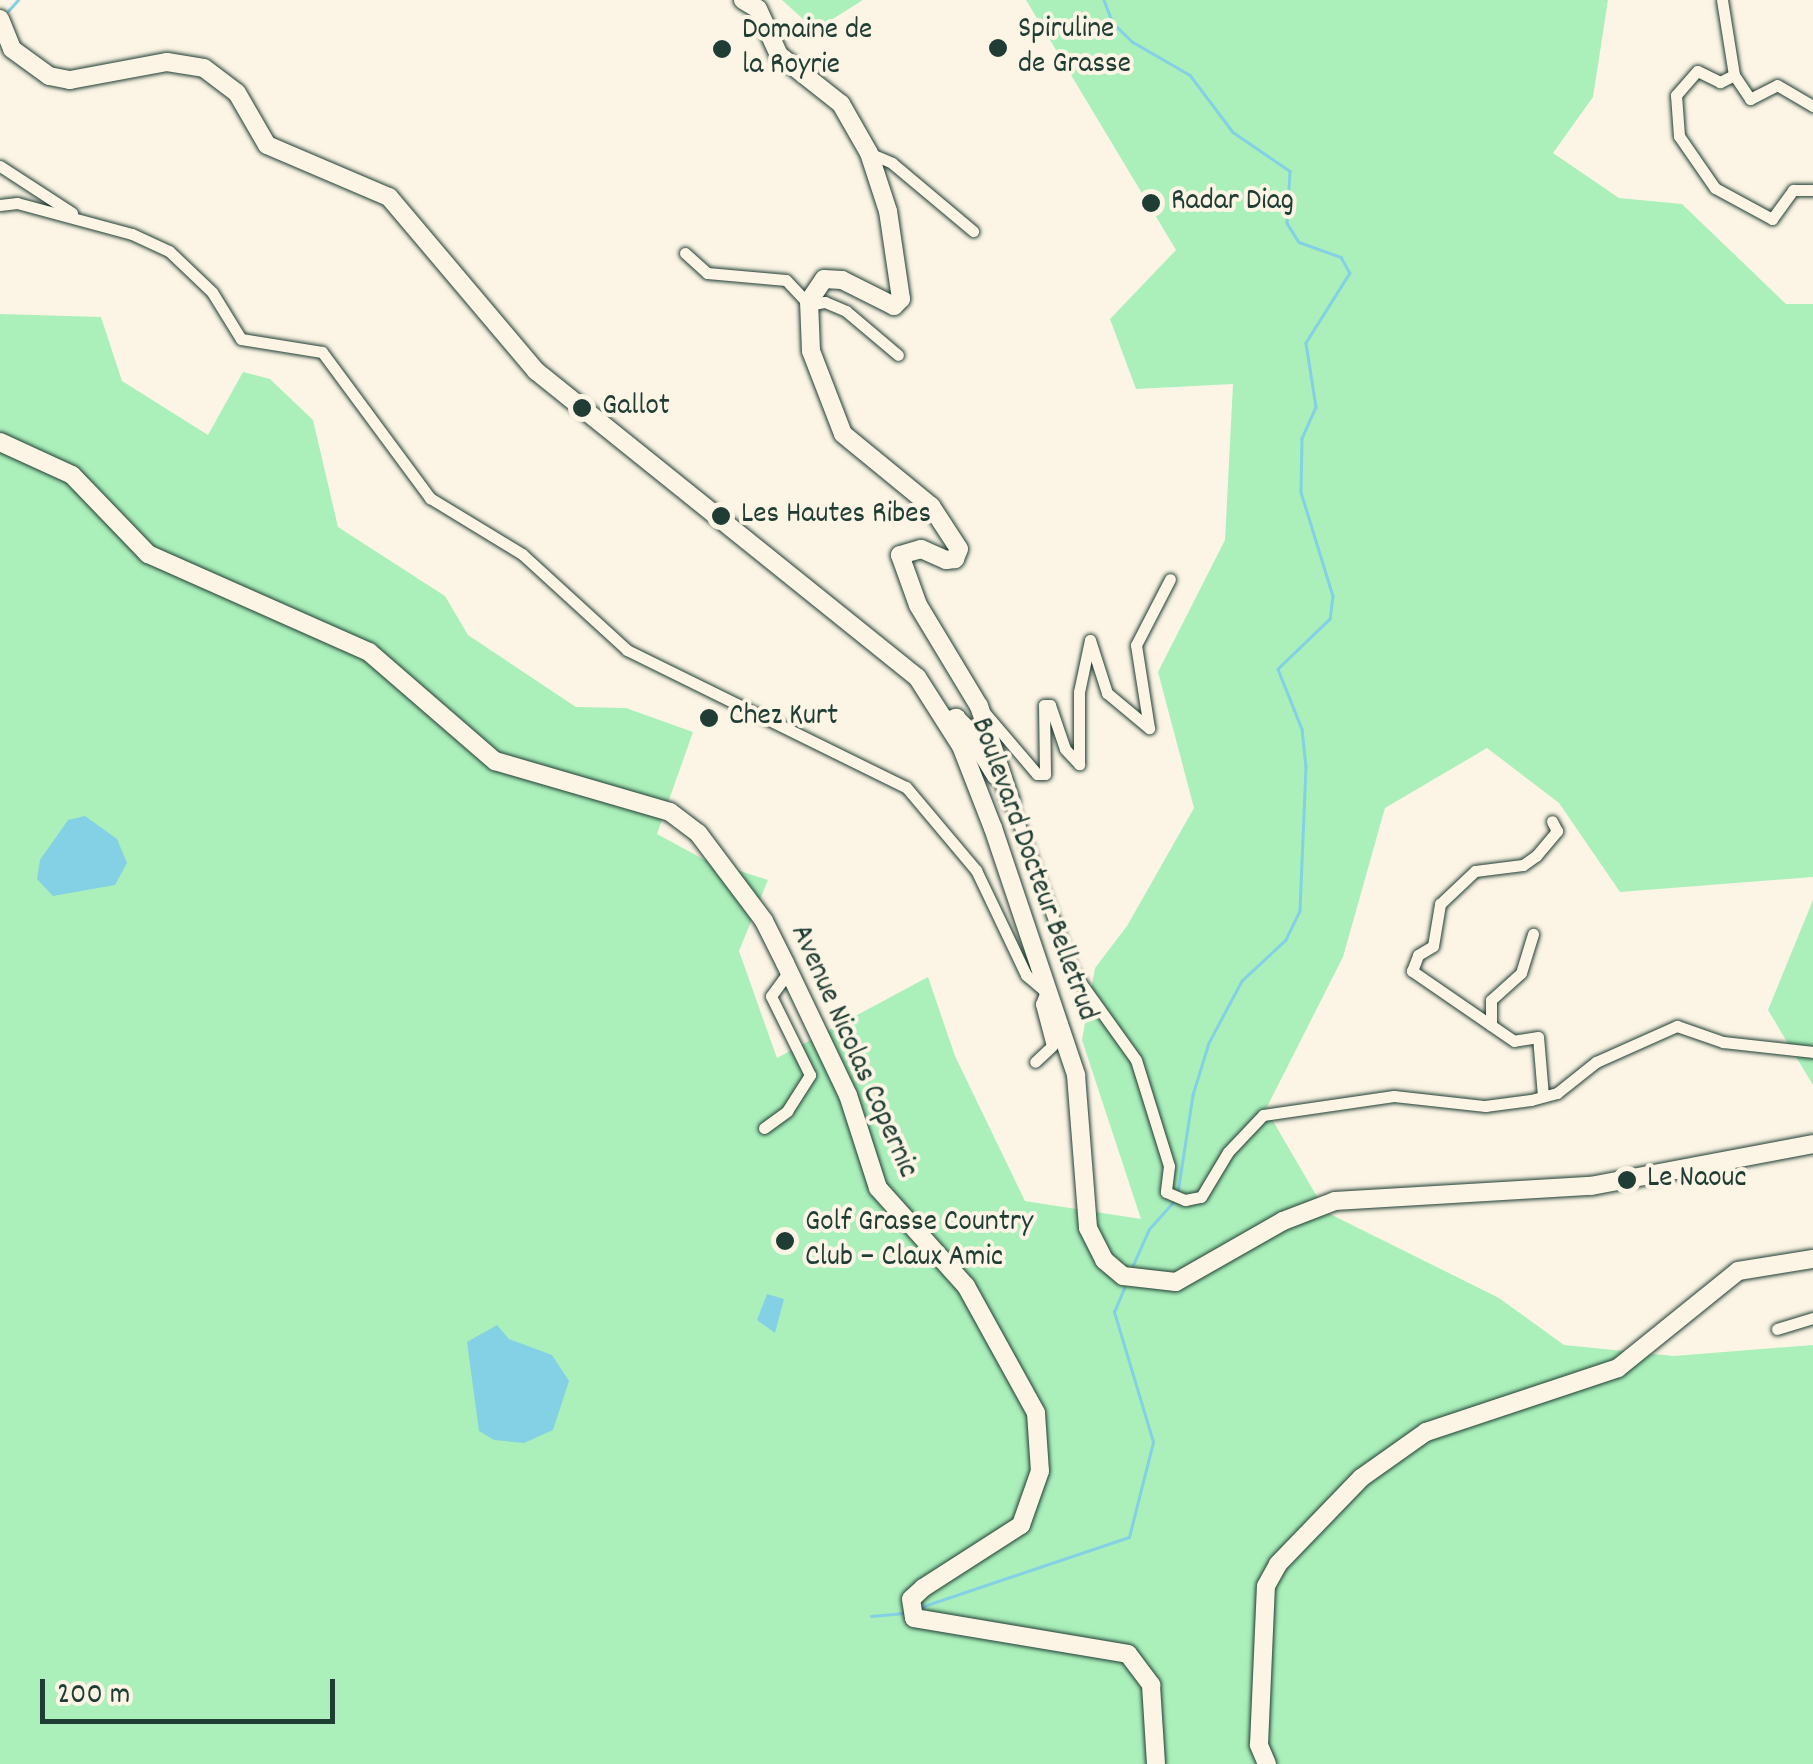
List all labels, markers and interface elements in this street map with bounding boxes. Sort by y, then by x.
place label: Spiruline de Grasse [1018,13,1131,84]
place label: Domaine de la Royrie [742,14,872,84]
marker: Spiruline de Grasse [987,37,1009,59]
marker: Domaine de la Royrie [711,38,733,60]
place label: Radar Diag [1171,185,1294,221]
marker: Radar Diag [1140,192,1162,214]
place label: Gallot [602,390,670,426]
marker: Gallot [571,397,593,419]
place label: Les Hautes Ribes [741,498,931,534]
marker: Les Hautes Ribes [710,505,732,527]
place label: Chez Kurt [729,700,838,736]
marker: Chez Kurt [698,707,720,729]
street label: Boulevard Docteur Belletrud [960,714,1104,1026]
street label: Avenue Nicolas Copernic [780,920,924,1184]
place label: Le Naouc [1647,1162,1747,1198]
marker: Le Naouc [1616,1169,1638,1191]
place label: Golf Grasse Country Club – Claux Amic [805,1206,1033,1276]
marker: Golf Grasse Country Club – Claux Amic [774,1230,796,1252]
scale bar [45,1659,340,1721]
text: 200 m [57,1675,130,1718]

